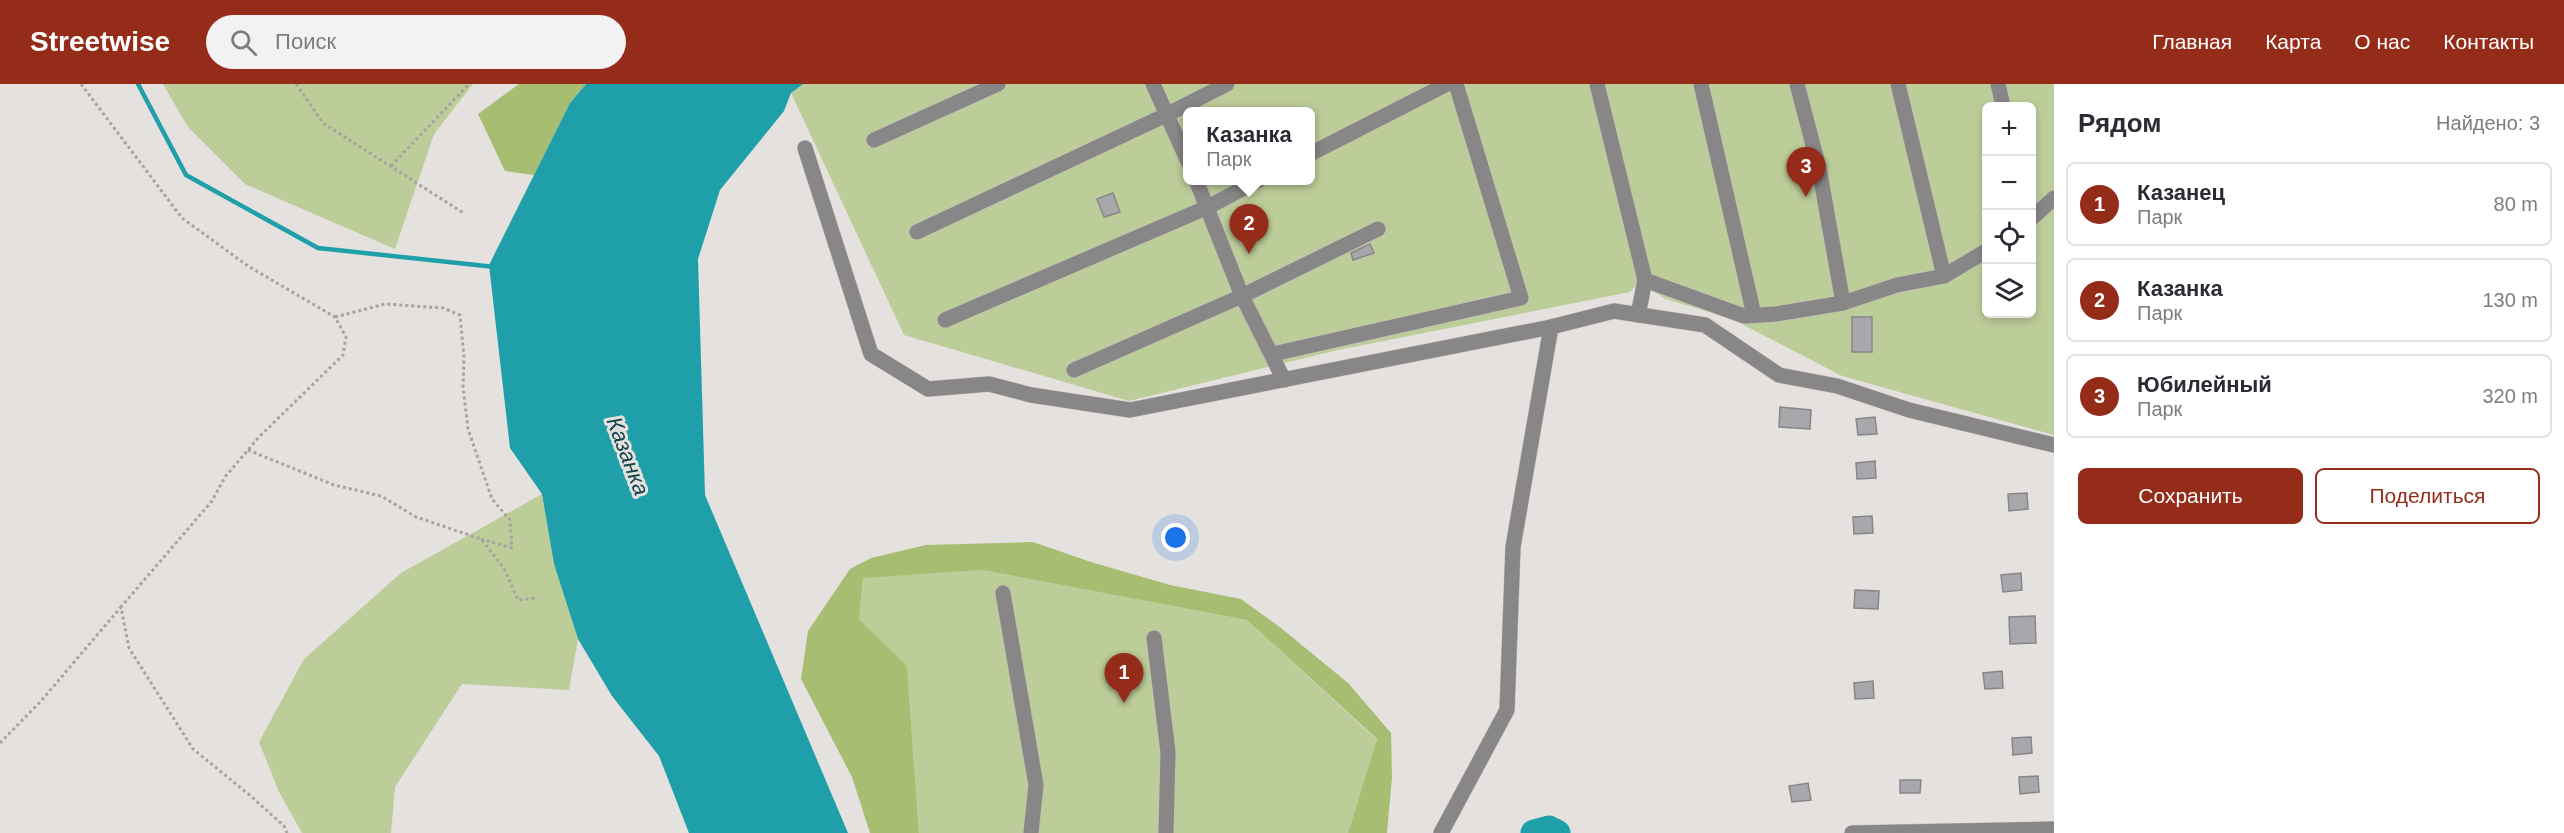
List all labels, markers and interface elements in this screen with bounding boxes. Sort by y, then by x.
search box [206,15,626,69]
text: Streetwise [30,26,170,57]
icon: search [227,26,260,59]
text: Поиск [275,29,336,54]
text: Главная [2152,30,2232,53]
text: Карта [2265,30,2321,53]
text: О нас [2354,30,2410,53]
text: Контакты [2443,30,2534,53]
map controls [1982,102,2036,318]
button: + [1982,102,2036,156]
popup [1183,107,1315,185]
text: Рядом [2078,108,2161,138]
text: Найдено: 3 [2436,112,2540,134]
text: Казанка [1206,122,1292,147]
pin: 3 [1786,147,1826,197]
text: Парк [1206,148,1252,170]
button: − [1982,156,2036,210]
text: Казанец [2137,180,2225,205]
text: 1 [2094,193,2105,215]
text: 80 m [2494,193,2538,215]
pin: 2 [1230,204,1268,254]
text: Парк [2137,206,2182,228]
button: locate [1982,210,2036,264]
button: layers [1982,264,2036,318]
text: Казанка [2137,276,2223,301]
text: 2 [2094,289,2105,311]
text: 130 m [2482,289,2538,311]
text: Парк [2137,302,2182,324]
text: Юбилейный [2137,372,2272,397]
text: 3 [2094,385,2105,407]
text: 320 m [2482,385,2538,407]
text: Парк [2137,398,2182,420]
water label: Казанка [602,413,654,499]
button: Сохранить [2078,468,2303,524]
button: Поделиться [2315,468,2540,524]
your location [1161,523,1190,552]
pin: 1 [1104,654,1144,703]

